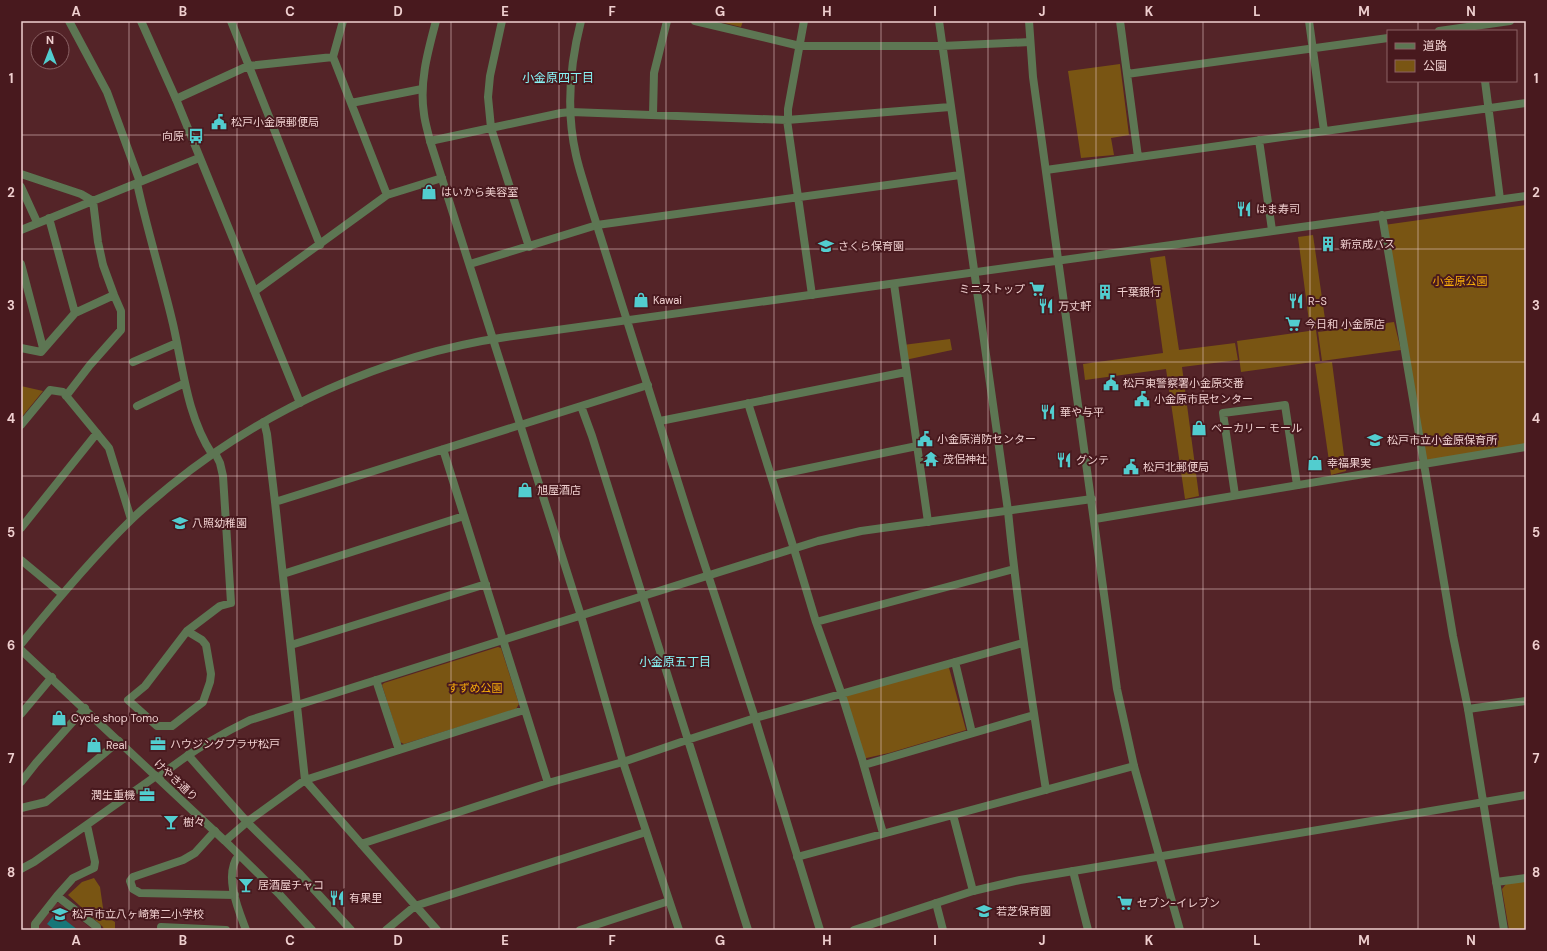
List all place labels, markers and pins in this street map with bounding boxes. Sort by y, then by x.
public building icon: 松戸小金原郵便局 [210,113,228,131]
place label: 松戸小金原郵便局 [231,115,319,129]
bus stop icon: 向原 [187,127,205,145]
place label: 向原 [162,129,184,143]
shop icon: はいから美容室 [420,183,438,201]
place label: はいから美容室 [441,185,518,199]
restaurant icon: はま寿司 [1235,200,1253,218]
place label: はま寿司 [1256,202,1300,216]
building icon: 新京成バス [1319,235,1337,253]
school or university icon: さくら保育園 [817,237,835,255]
place label: 新京成バス [1340,237,1395,251]
place label: さくら保育園 [838,239,904,253]
supermarket icon: ミニストップ [1028,280,1046,298]
place label: ミニストップ [959,282,1025,296]
building icon: 千葉銀行 [1096,283,1114,301]
place label: 千葉銀行 [1117,285,1161,299]
shop icon: Kawai [632,291,650,309]
restaurant icon: R-S [1287,292,1305,310]
place label: Kawai [653,293,682,307]
place label: R-S [1308,294,1327,308]
restaurant icon: 万丈軒 [1037,297,1055,315]
place label: 万丈軒 [1058,299,1092,313]
supermarket icon: 今日和 小金原店 [1284,315,1302,333]
place label: 今日和 小金原店 [1305,317,1385,331]
public building icon: 松戸東警察署小金原交番 [1102,374,1120,392]
place label: 松戸東警察署小金原交番 [1123,376,1244,390]
public building icon: 小金原市民センター [1133,390,1151,408]
place label: 小金原市民センター [1154,392,1253,406]
restaurant icon: 華や与平 [1039,403,1057,421]
place label: 華や与平 [1060,405,1104,419]
shop icon: ベーカリー モール [1190,419,1208,437]
place label: ベーカリー モール [1211,421,1302,435]
public building icon: 小金原消防センター [916,430,934,448]
school or university icon: 松戸市立小金原保育所 [1366,431,1384,449]
place label: 小金原消防センター [937,432,1036,446]
place label: 松戸市立小金原保育所 [1387,433,1498,447]
temple icon: 茂侶神社 [922,450,940,468]
restaurant icon: グンテ [1055,451,1073,469]
place label: 茂侶神社 [943,452,987,466]
place label: グンテ [1076,453,1109,467]
shop icon: 幸福果実 [1306,454,1324,472]
place label: 幸福果実 [1327,456,1371,470]
public building icon: 松戸北郵便局 [1122,458,1140,476]
place label: 松戸北郵便局 [1143,460,1209,474]
shop icon: 旭屋酒店 [516,481,534,499]
place label: 旭屋酒店 [537,483,581,497]
school or university icon: 八照幼稚園 [171,514,189,532]
place label: 八照幼稚園 [192,516,247,530]
shop icon: Cycle shop Tomo [50,709,68,727]
place label: Cycle shop Tomo [71,711,159,725]
office icon: ハウジングプラザ松戸 [149,735,167,753]
shop icon: Real [85,736,103,754]
place label: ハウジングプラザ松戸 [170,737,280,751]
place label: Real [106,738,127,752]
office icon: 潤生重機 [138,786,156,804]
place label: 潤生重機 [91,788,135,802]
bar icon: 樹々 [162,813,180,831]
place label: 樹々 [183,815,205,829]
bar icon: 居酒屋チャコ [237,876,255,894]
place label: 居酒屋チャコ [258,878,324,892]
restaurant icon: 有果里 [328,889,346,907]
place label: 有果里 [349,891,382,905]
supermarket icon: セブン-イレブン [1116,894,1134,912]
place label: セブン-イレブン [1137,896,1220,910]
school or university icon: 若芝保育園 [975,902,993,920]
place label: 若芝保育園 [996,904,1051,918]
school or university icon: 松戸市立八ヶ崎第二小学校 [51,905,69,923]
place label: 松戸市立八ヶ崎第二小学校 [72,907,204,921]

